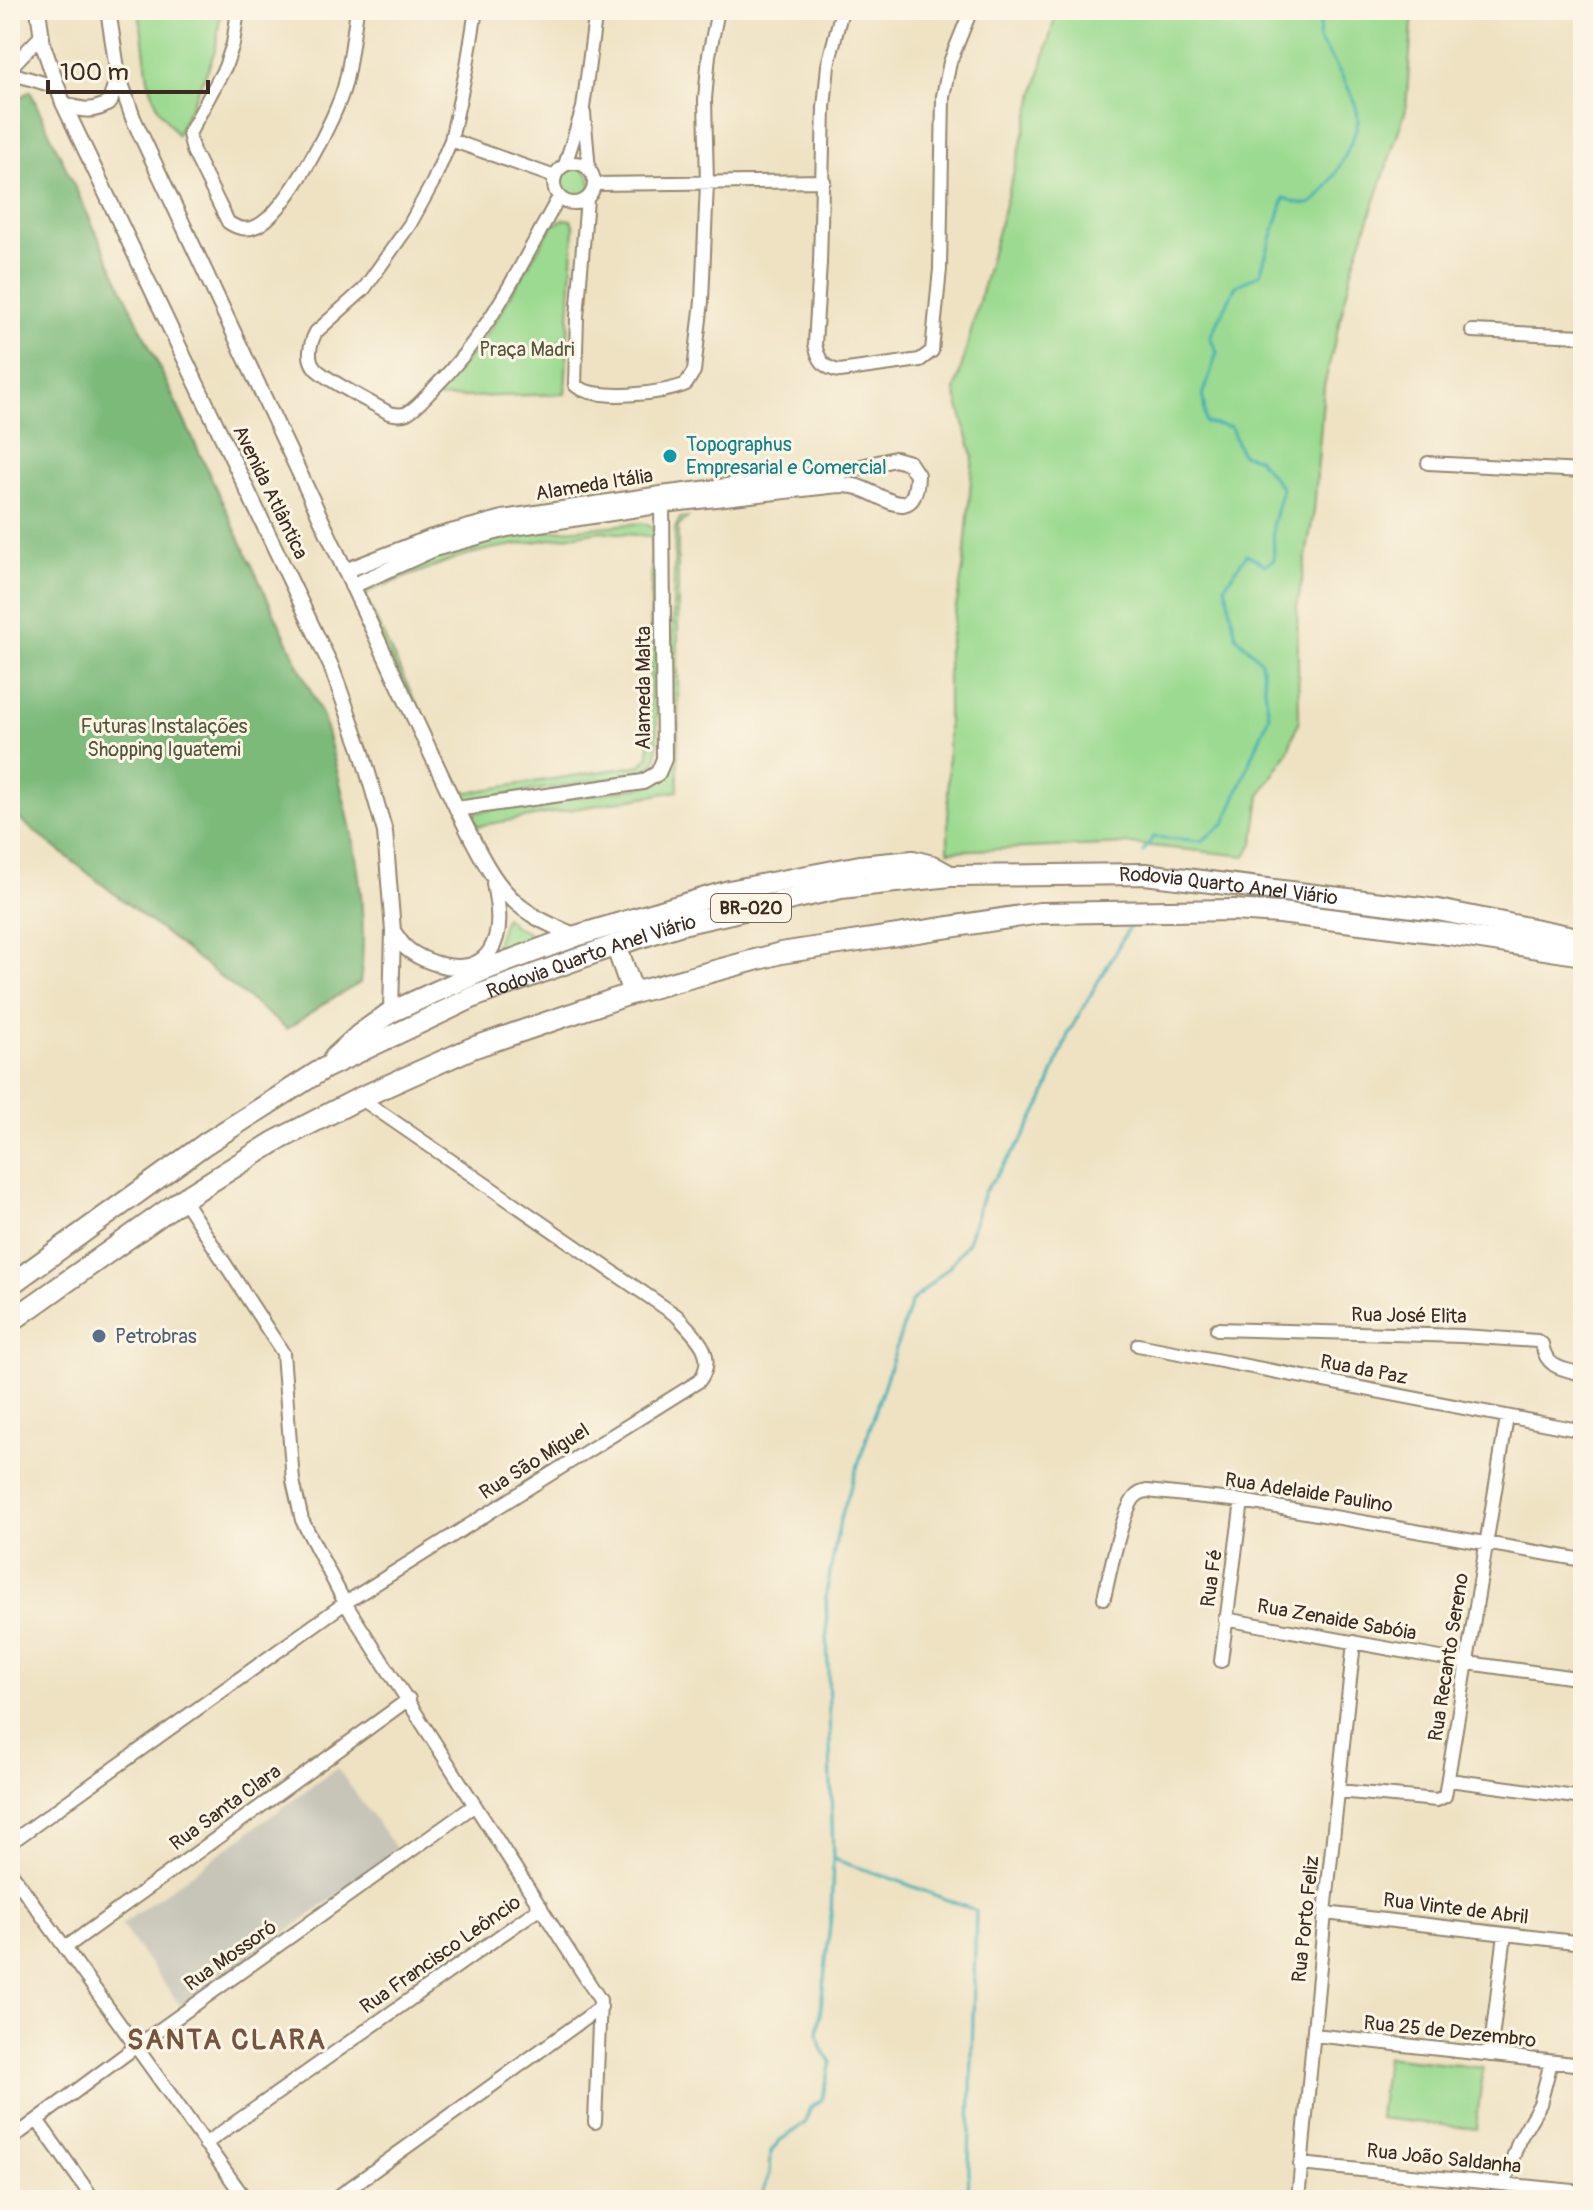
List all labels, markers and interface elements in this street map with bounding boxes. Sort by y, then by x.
scale bar [48,44,208,94]
text: 100 m [60,58,129,87]
park label: Praça Madri [479,337,575,362]
street label: Avenida Atlântica [227,421,314,563]
place label: Topographus Empresarial e Comercial [686,432,887,480]
marker: Topographus Empresarial e Comercial [661,447,679,465]
street label: Alameda Itália [533,463,655,506]
street label: Alameda Malta [631,626,656,750]
park label: Futuras Instalações Shopping Iguatemi [81,714,248,762]
street label: Rodovia Quarto Anel Viário [1119,862,1339,911]
road number: BR-020 [711,894,791,922]
street label: Rodovia Quarto Anel Viário [483,909,699,1004]
street label: Rua José Elita [1351,1302,1467,1329]
place label: Petrobras [115,1324,197,1349]
marker: Petrobras [90,1327,108,1345]
street label: Rua da Paz [1318,1349,1410,1390]
street label: Rua São Miguel [475,1418,594,1505]
street label: Rua Adelaide Paulino [1223,1467,1395,1518]
street label: Rua Fé [1195,1548,1228,1609]
street label: Rua Recanto Sereno [1423,1571,1474,1743]
street label: Rua Zenaide Sabóia [1255,1593,1419,1646]
street label: Rua Santa Clara [165,1759,286,1856]
street label: Rua Porto Feliz [1286,1854,1325,1984]
street label: Rua Vinte de Abril [1382,1887,1530,1930]
street label: Rua Francisco Leôncio [355,1889,526,2019]
street label: Rua Mossoró [179,1914,281,1996]
street label: Rua 25 de Dezembro [1362,2010,1538,2053]
district label: SANTA CLARA [127,2023,327,2058]
street label: Rua João Saldanha [1365,2138,1522,2179]

